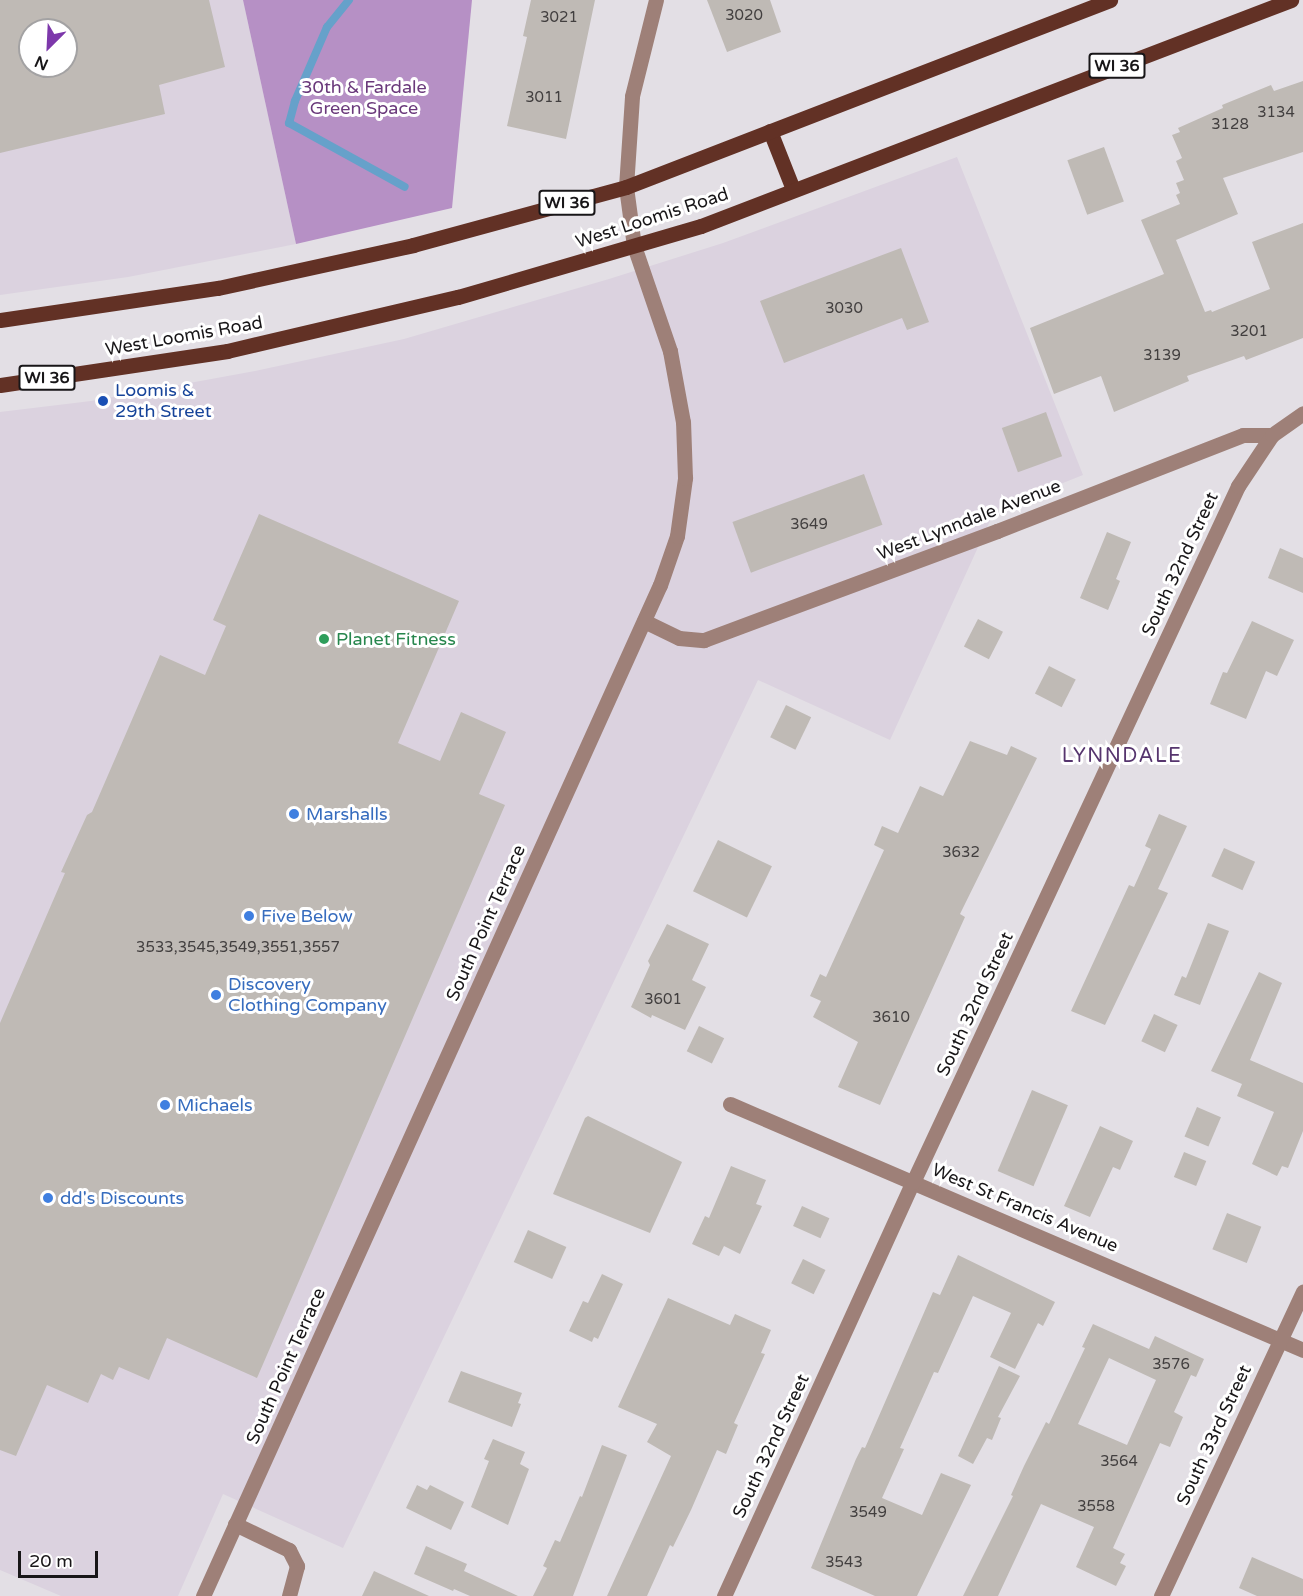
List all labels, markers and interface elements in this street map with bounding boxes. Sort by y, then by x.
house number: 3020 [725,7,763,25]
house number: 3021 [540,9,578,27]
north arrow [18,18,78,78]
text: N [32,51,51,74]
road number: WI 36 [1088,53,1146,79]
park label: 30th & Fardale Green Space [301,77,427,119]
house number: 3011 [525,89,563,107]
house number: 3134 [1257,104,1295,122]
house number: 3128 [1211,116,1249,134]
street label: West Loomis Road [573,183,731,253]
road number: WI 36 [538,190,596,216]
house number: 3030 [825,300,863,318]
street label: West Loomis Road [104,312,264,360]
house number: 3201 [1230,323,1268,341]
house number: 3139 [1143,347,1181,365]
road number: WI 36 [18,365,76,391]
place label: Loomis & 29th Street [115,380,212,422]
marker: Loomis & 29th Street [96,394,110,408]
street label: West Lynndale Avenue [874,475,1064,565]
street label: South 32nd Street [1137,488,1223,640]
house number: 3649 [790,516,828,534]
place label: Planet Fitness [336,628,456,650]
marker: Planet Fitness [317,632,331,646]
district label: LYNNDALE [1062,744,1182,768]
place label: Marshalls [306,803,388,825]
marker: Marshalls [287,807,301,821]
street label: South Point Terrace [442,842,530,1004]
house number: 3632 [942,844,980,862]
place label: Five Below [261,905,353,927]
marker: Five Below [242,909,256,923]
street label: South 32nd Street [932,928,1018,1080]
house number: 3533,3545,3549,3551,3557 [136,939,340,957]
place label: Discovery Clothing Company [228,974,387,1016]
marker: Discovery Clothing Company [209,988,223,1002]
house number: 3601 [644,991,682,1009]
house number: 3610 [872,1009,910,1027]
place label: Michaels [177,1094,253,1116]
marker: Michaels [158,1098,172,1112]
street label: West St Francis Avenue [929,1159,1121,1257]
place label: dd's Discounts [60,1187,184,1209]
marker: dd's Discounts [41,1191,55,1205]
street label: South Point Terrace [242,1285,330,1447]
house number: 3576 [1152,1356,1190,1374]
street label: South 33rd Street [1172,1361,1256,1509]
street label: South 32nd Street [728,1370,814,1522]
house number: 3564 [1100,1453,1138,1471]
house number: 3558 [1077,1498,1115,1516]
house number: 3549 [849,1504,887,1522]
scale bar [21,1539,100,1577]
text: 20 m [29,1550,73,1572]
house number: 3543 [825,1554,863,1572]

